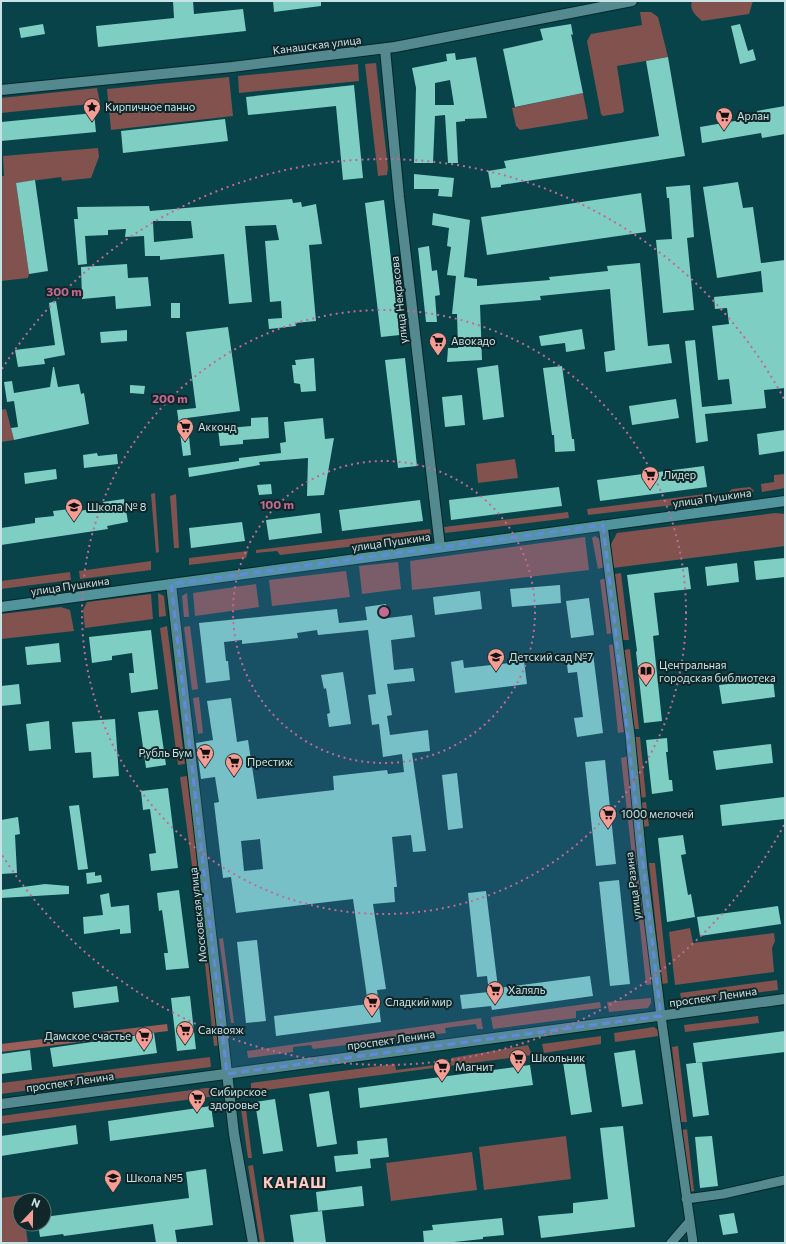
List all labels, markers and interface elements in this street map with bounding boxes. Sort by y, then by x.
street label: Канашская улица [272,33,362,56]
place icon: Кирпичное панно [82,97,102,122]
place label: Кирпичное панно [105,100,196,113]
supermarket icon: Арлан [714,106,734,131]
place label: Арлан [737,109,769,122]
street label: улица Некрасова [387,256,410,344]
text: 300 m [46,284,82,298]
supermarket icon: Авокадо [428,331,448,356]
place label: Авокадо [451,334,496,347]
text: 200 m [152,391,188,405]
supermarket icon: Акконд [175,417,195,442]
place label: Акконд [198,420,237,433]
supermarket icon: Лидер [640,465,660,490]
place label: Лидер [663,468,696,481]
street label: улица Пушкина [672,486,752,509]
school or university icon: Школа № 8 [64,497,84,522]
text: 100 m [260,497,294,511]
place label: Школа № 8 [87,500,147,513]
street label: улица Пушкина [351,530,431,553]
street label: улица Пушкина [30,574,110,597]
centre of rings [377,605,391,619]
school or university icon: Детский сад №7 [486,647,506,672]
place label: Детский сад №7 [509,650,593,663]
place label: Центральная городская библиотека [659,658,776,684]
library icon: Центральная городская библиотека [636,661,656,686]
supermarket icon: Рубль Бум [195,743,215,768]
place label: Рубль Бум [139,746,192,759]
supermarket icon: Престиж [224,752,244,777]
place label: Престиж [247,755,293,768]
supermarket icon: 1000 мелочей [598,804,618,829]
place label: 1000 мелочей [621,807,694,820]
street label: улица Разина [622,851,643,921]
street label: Московская улица [186,867,209,963]
supermarket icon: Халяль [485,980,505,1005]
place label: Халяль [508,983,546,996]
street label: проспект Ленина [668,984,758,1009]
supermarket icon: Сладкий мир [362,992,382,1017]
place label: Сладкий мир [385,995,452,1008]
supermarket icon: Саквояж [175,1020,195,1045]
place label: Саквояж [198,1023,244,1036]
supermarket icon: Дамское счастье [134,1026,154,1051]
street label: проспект Ленина [346,1027,436,1052]
place label: Дамское счастье [44,1029,131,1042]
supermarket icon: Школьник [508,1048,528,1073]
place label: Школьник [531,1051,585,1064]
supermarket icon: Магнит [432,1057,452,1082]
place label: Магнит [455,1060,494,1073]
street label: проспект Ленина [25,1069,115,1094]
place label: Сибирское здоровье [210,1085,267,1111]
supermarket icon: Сибирское здоровье [187,1088,207,1113]
school or university icon: Школа №5 [103,1168,123,1193]
place label: Школа №5 [126,1171,183,1184]
district label: КАНАШ [263,1173,327,1191]
north arrow [12,1192,52,1232]
text: N [30,1195,42,1210]

